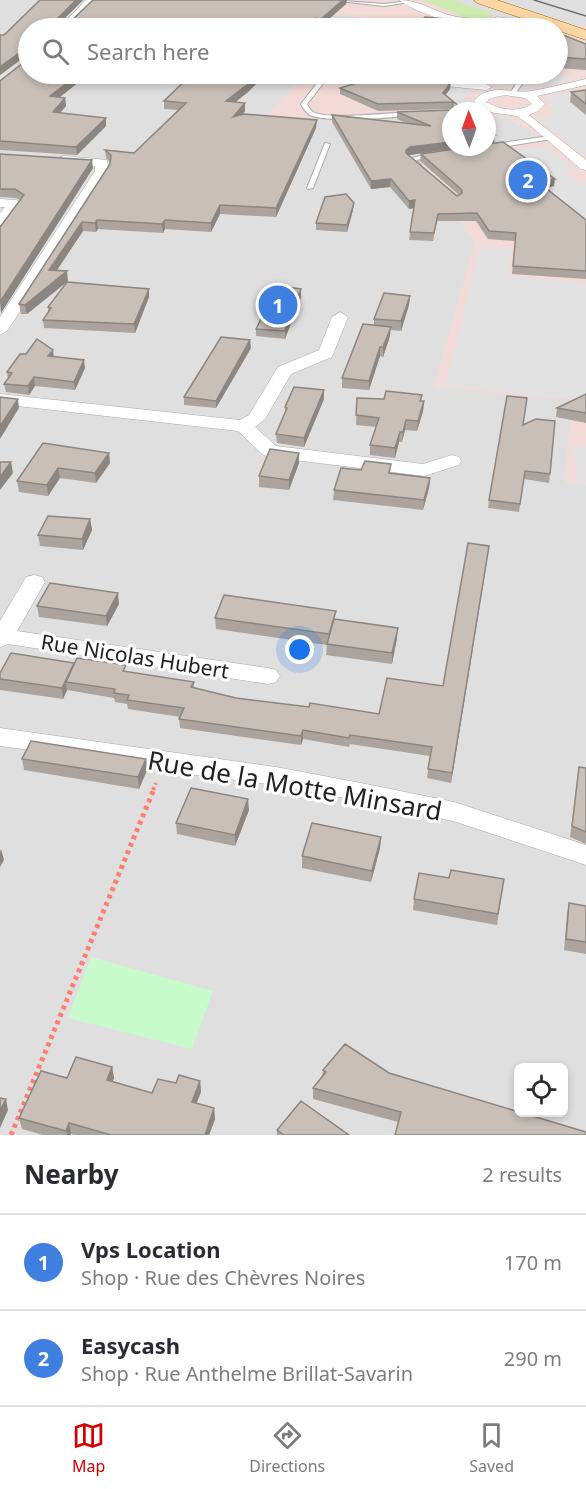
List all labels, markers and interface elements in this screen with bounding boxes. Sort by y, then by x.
search box [18,18,568,84]
icon: search [39,35,72,68]
text: Search here [87,36,209,66]
north arrow [442,102,496,156]
pin: 2 [508,158,548,202]
pin: 1 [258,282,298,328]
street label: Rue Nicolas Hubert [39,627,231,685]
your location [285,635,314,664]
street label: Rue de la Motte Minsard [145,741,445,829]
map controls [514,1063,568,1117]
button: locate [514,1063,568,1117]
text: Nearby [24,1156,119,1192]
text: 2 results [482,1161,562,1188]
text: Vps Location [81,1234,221,1264]
text: 1 [38,1249,49,1276]
text: 170 m [504,1249,562,1276]
text: Shop · Rue des Chèvres Noires [81,1264,365,1291]
text: Easycash [81,1330,180,1360]
text: 2 [38,1345,49,1372]
text: 290 m [504,1345,562,1372]
text: Shop · Rue Anthelme Brillat-Savarin [81,1360,413,1387]
tab: Map [72,1419,105,1477]
tab: Directions [249,1419,325,1477]
tab: Saved [469,1419,514,1477]

